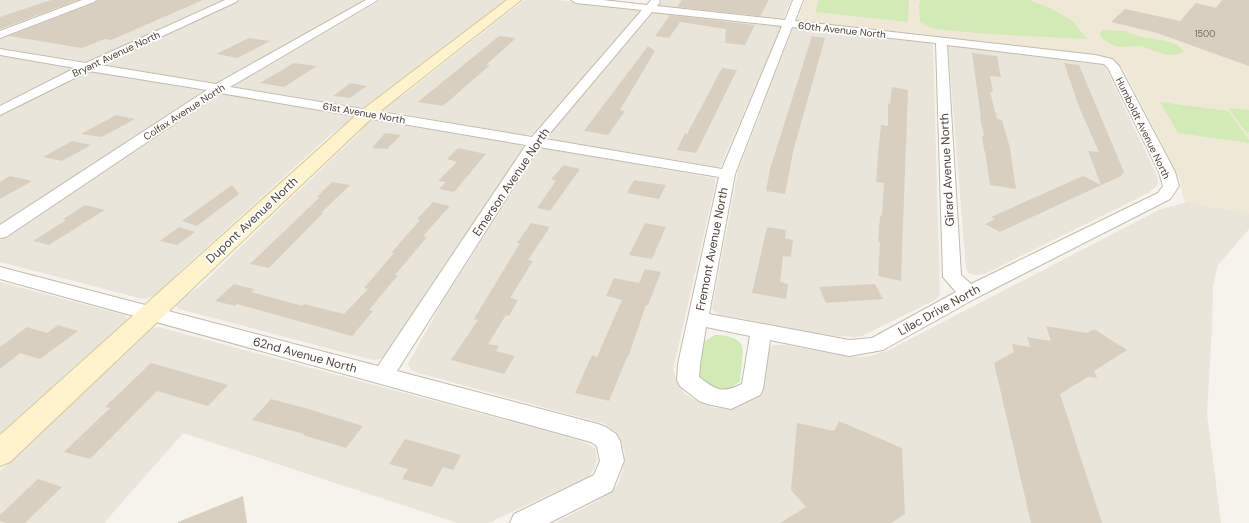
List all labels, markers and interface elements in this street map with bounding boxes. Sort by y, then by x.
street label: 60th Avenue North [797,19,887,41]
street label: Bryant Avenue North [70,28,162,80]
house number: 1500 [1195,28,1215,40]
street label: Humboldt Avenue North [1113,75,1173,181]
street label: Colfax Avenue North [141,81,227,143]
street label: 61st Avenue North [322,99,407,127]
street label: Girard Avenue North [936,113,958,227]
street label: Emerson Avenue North [469,125,553,239]
street label: Dupont Avenue North [203,173,301,267]
street label: Fremont Avenue North [692,186,732,312]
street label: Lilac Drive North [895,281,983,339]
street label: 62nd Avenue North [251,333,359,377]

